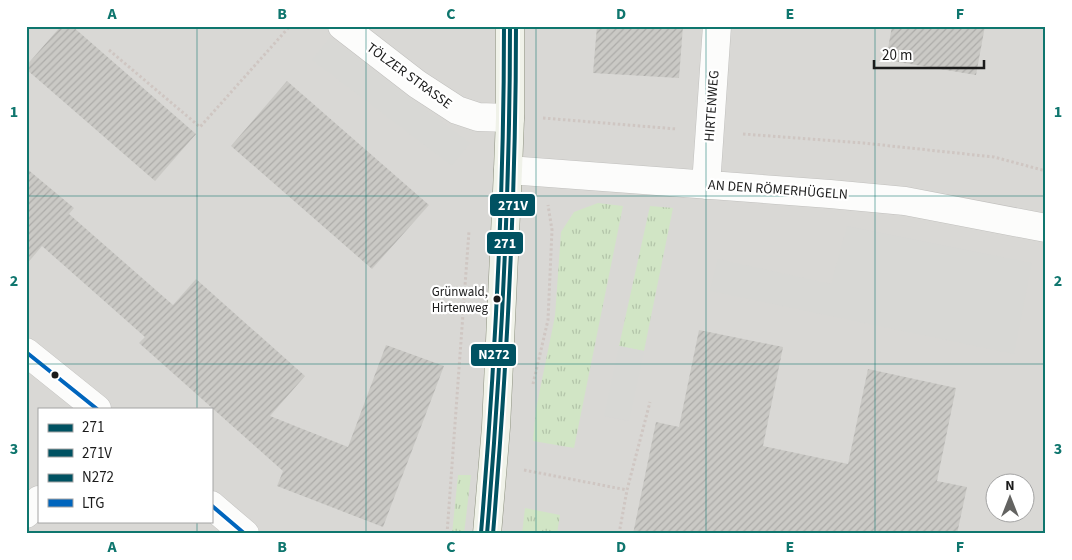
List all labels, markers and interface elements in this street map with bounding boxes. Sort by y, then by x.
text: A [106,3,117,25]
text: B [277,3,287,25]
text: C [446,3,456,25]
text: D [616,3,626,25]
text: E [786,3,794,25]
text: F [956,3,964,25]
street label: TÖLZER STRASSE [362,38,456,114]
scale bar [874,38,984,70]
text: 20 m [882,45,912,66]
street label: HIRTENWEG [700,70,724,142]
text: 1 [10,101,18,123]
text: 1 [1054,101,1062,123]
street label: AN DEN RÖMERHÜGELN [707,175,849,205]
line badge: 271V [489,193,536,217]
text: 271V [498,196,528,216]
line badge: 271 [486,231,524,255]
text: 271 [494,234,516,254]
text: 2 [10,270,18,292]
text: 2 [1054,270,1062,292]
place label: Grünwald, Hirtenweg [432,283,488,317]
marker: Grünwald, Hirtenweg [492,294,502,304]
line badge: N272 [470,343,517,367]
text: N272 [478,345,510,365]
unlabelled marker [50,370,60,380]
legend [38,408,212,522]
text: 271 [82,417,104,438]
text: 3 [10,438,18,460]
text: 3 [1054,438,1062,460]
text: 271V [82,443,112,464]
text: N272 [82,467,114,488]
north arrow [984,472,1034,522]
text: N [1005,476,1015,496]
text: LTG [82,493,104,514]
text: A [106,536,117,558]
text: B [277,536,287,558]
text: C [446,536,456,558]
text: D [616,536,626,558]
text: E [786,536,794,558]
text: F [956,536,964,558]

